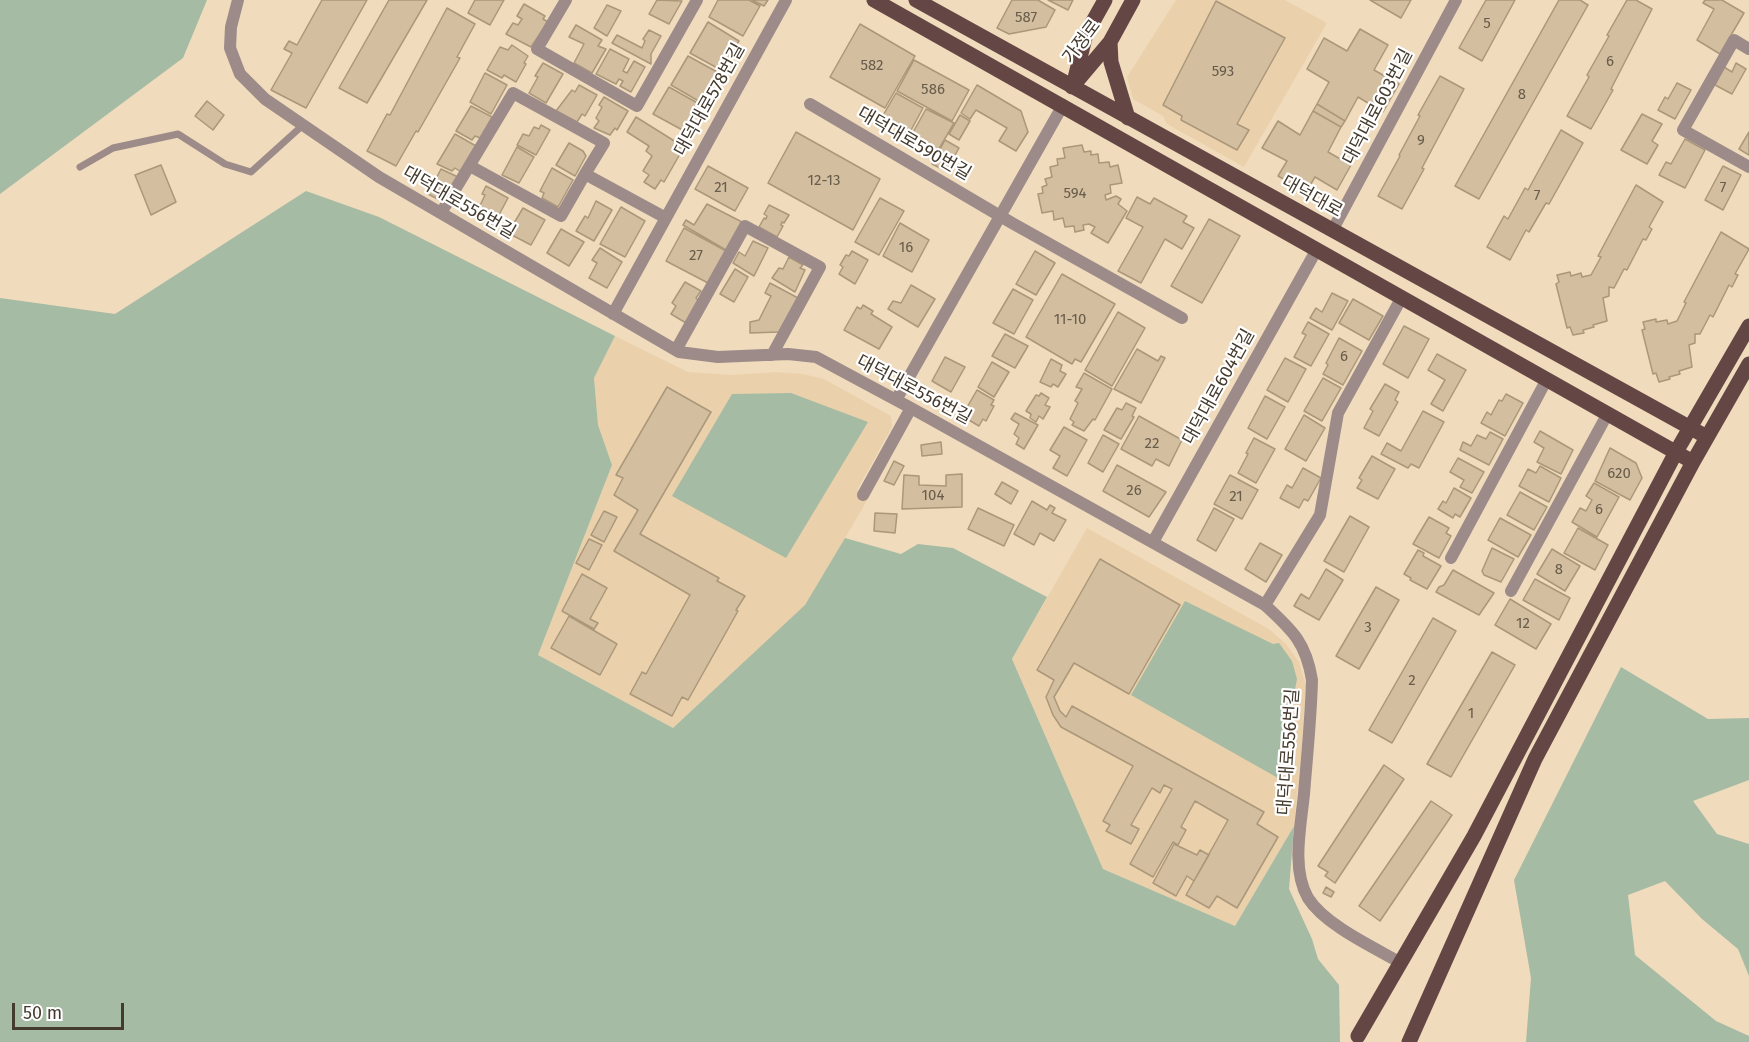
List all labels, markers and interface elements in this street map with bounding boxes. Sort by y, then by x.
house number: 587 [1015,9,1037,27]
house number: 5 [1483,15,1491,33]
street label: 가정로 [1058,16,1106,68]
street label: 대덕대로578번길 [670,40,750,160]
street label: 대덕대로603번길 [1338,46,1418,168]
house number: 6 [1606,53,1614,71]
house number: 582 [860,57,884,75]
house number: 593 [1212,63,1234,81]
house number: 586 [921,81,945,99]
house number: 8 [1518,86,1526,104]
street label: 대덕대로590번길 [853,103,975,185]
house number: 9 [1417,132,1425,150]
street label: 대덕대로556번길 [399,162,519,244]
street label: 대덕대로 [1278,171,1346,223]
house number: 12-13 [808,172,840,190]
house number: 21 [714,179,728,197]
house number: 7 [1720,179,1726,197]
house number: 594 [1064,185,1086,203]
house number: 7 [1534,187,1540,205]
house number: 16 [899,239,913,257]
house number: 27 [689,247,703,265]
house number: 11-10 [1054,311,1086,329]
street label: 대덕대로604번길 [1178,326,1260,448]
house number: 6 [1340,348,1348,366]
street label: 대덕대로556번길 [853,351,975,429]
house number: 22 [1145,435,1159,453]
house number: 620 [1607,465,1631,483]
house number: 26 [1126,482,1142,500]
house number: 104 [922,487,944,505]
house number: 21 [1229,488,1243,506]
house number: 6 [1595,501,1603,519]
house number: 8 [1555,561,1563,579]
house number: 12 [1516,615,1530,633]
house number: 3 [1364,619,1372,637]
house number: 2 [1408,672,1416,690]
street label: 대덕대로556번길 [1274,688,1304,816]
house number: 1 [1468,705,1474,723]
scale bar [15,991,128,1029]
text: 50 m [23,1002,62,1024]

